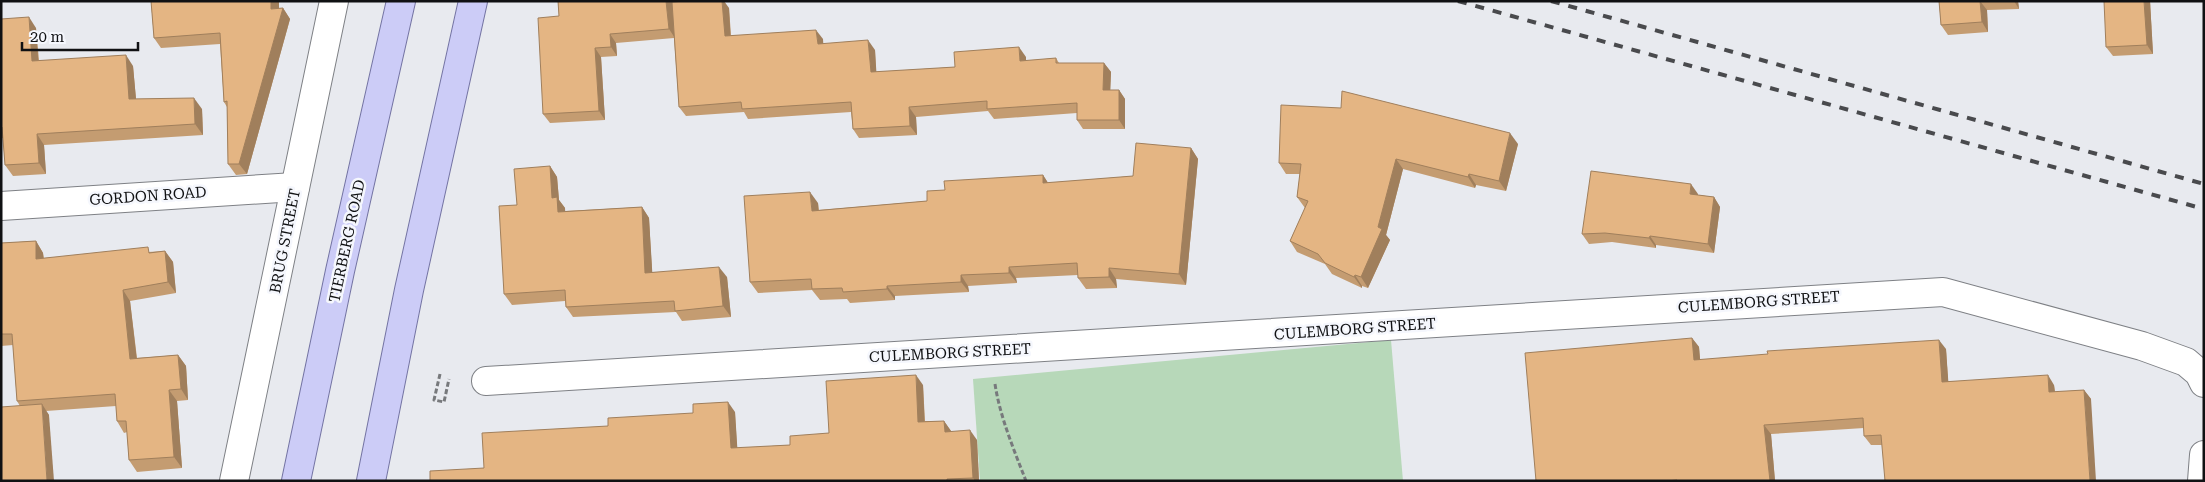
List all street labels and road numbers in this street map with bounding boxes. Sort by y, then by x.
street label: TIERBERG ROAD [325,178,369,304]
street label: GORDON ROAD [89,183,207,209]
street label: BRUG STREET [266,187,304,295]
street label: CULEMBORG STREET [1677,287,1841,317]
street label: CULEMBORG STREET [1273,314,1437,344]
street label: CULEMBORG STREET [868,340,1032,366]

